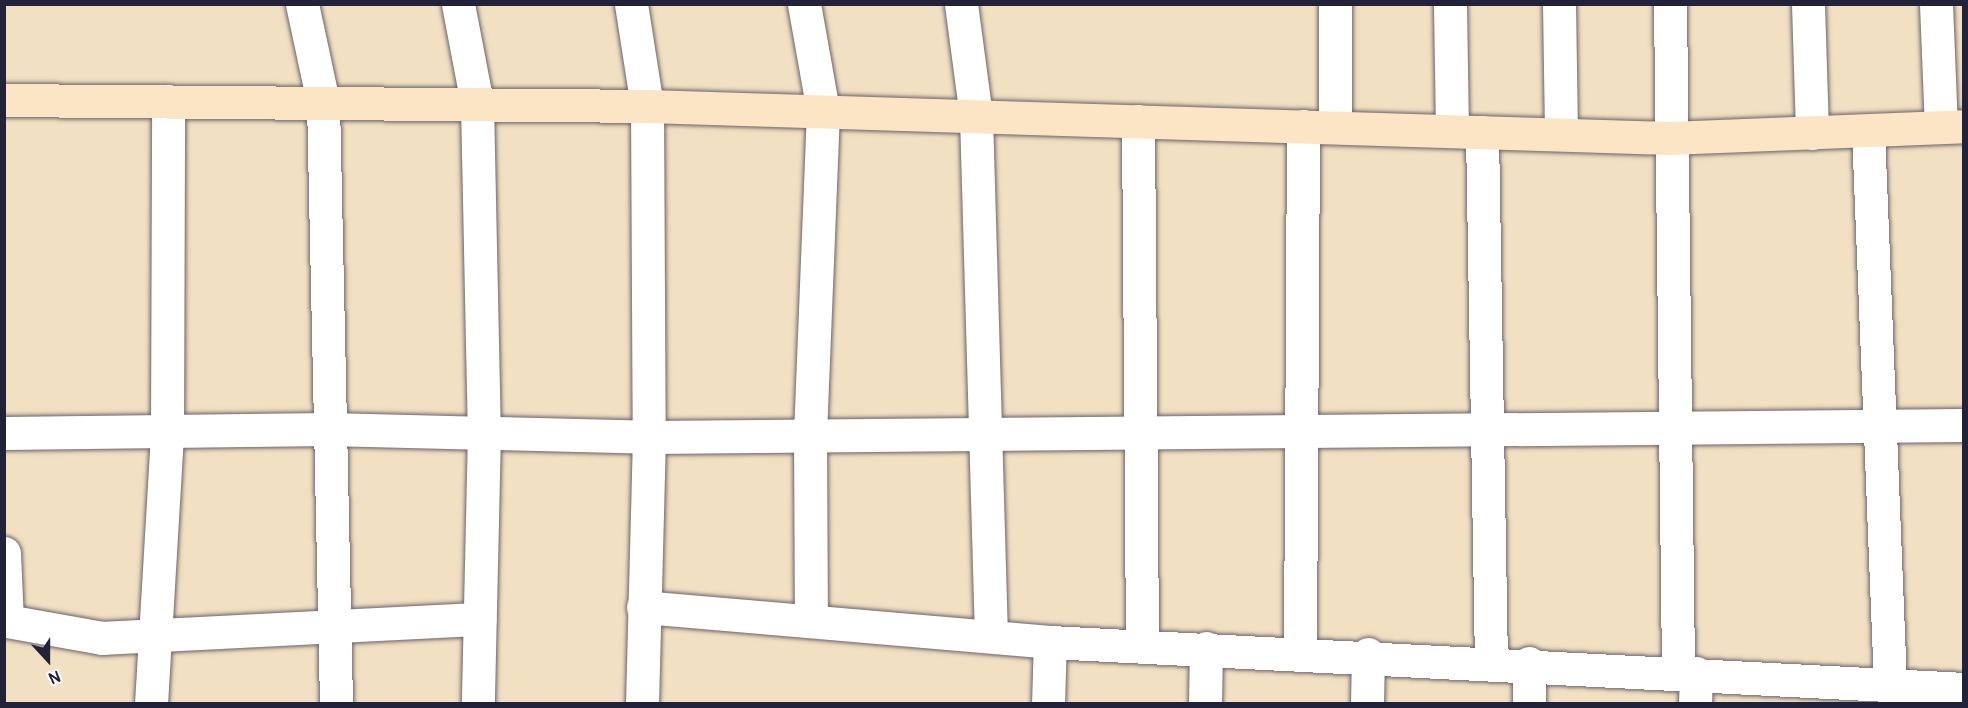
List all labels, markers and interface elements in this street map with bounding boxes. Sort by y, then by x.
north arrow [18,630,78,690]
text: N [46,666,63,688]

